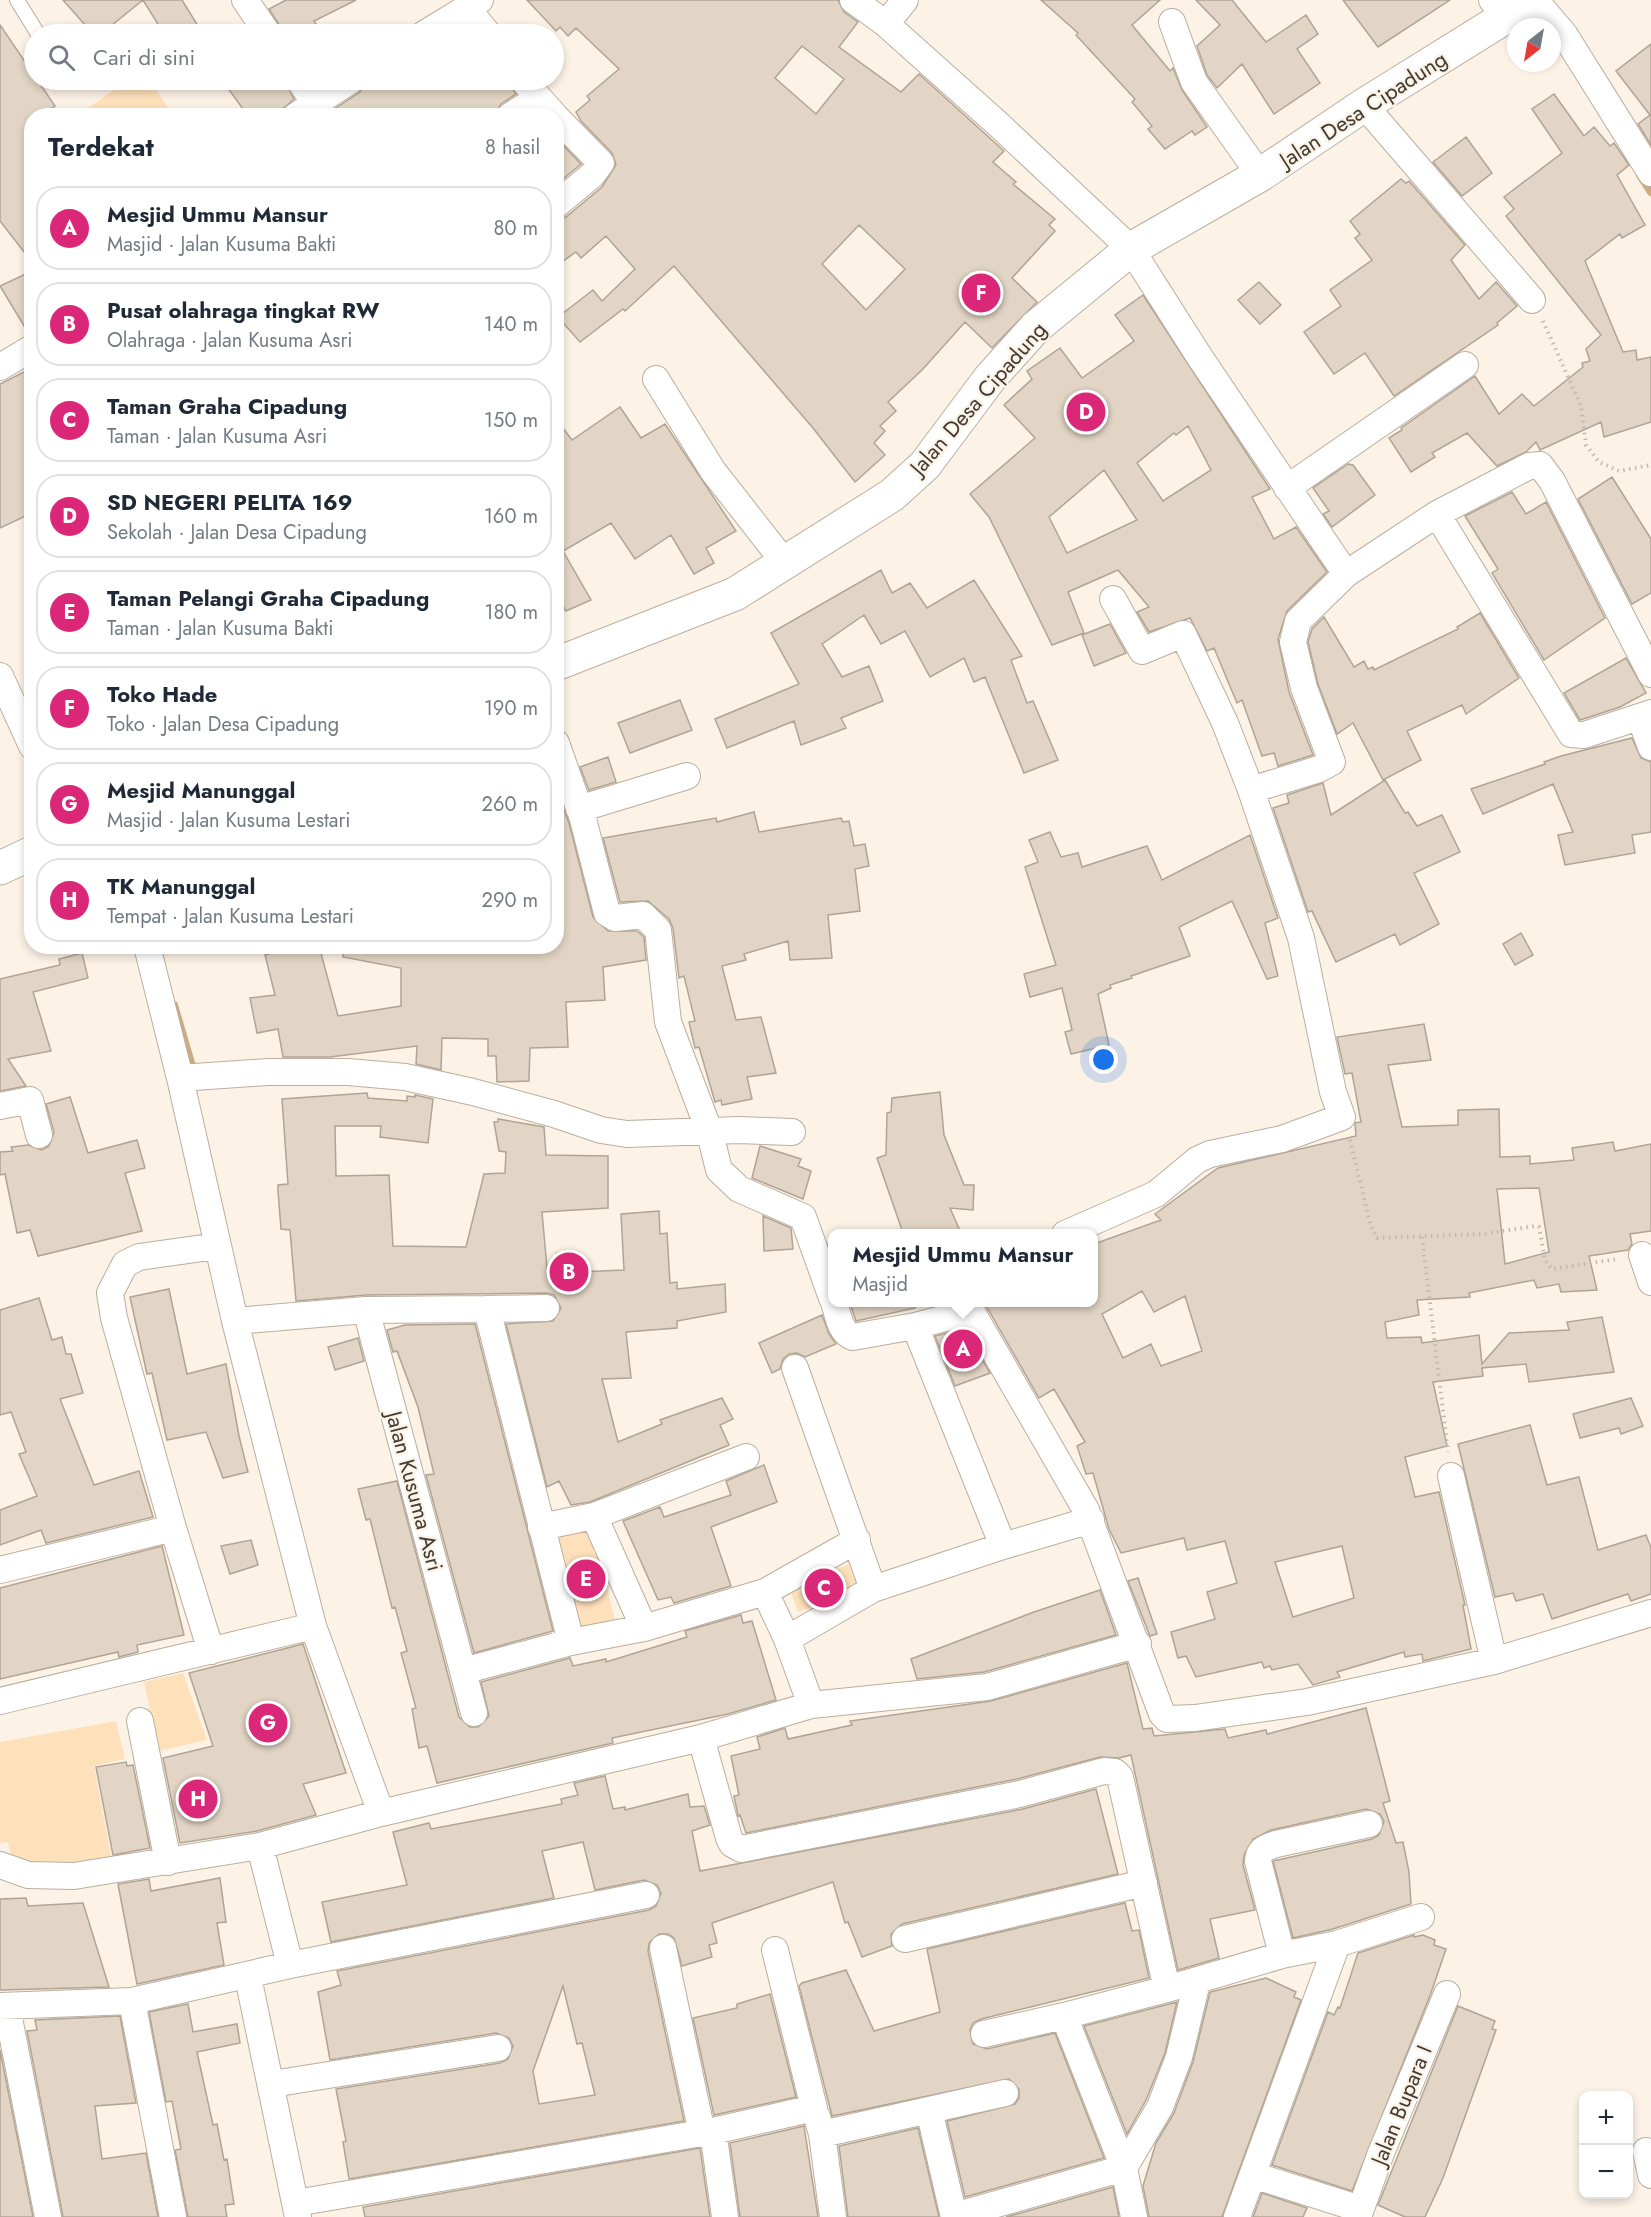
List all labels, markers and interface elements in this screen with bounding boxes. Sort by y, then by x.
north arrow [1507,18,1561,72]
search box [24,24,564,90]
icon: search [45,41,78,74]
text: Cari di sini [93,41,195,73]
street label: Jalan Desa Cipadung [1270,43,1453,177]
text: Terdekat [48,128,154,166]
text: 8 hasil [485,133,540,162]
text: Mesjid Ummu Mansur [107,198,328,230]
text: A [62,214,77,243]
text: 80 m [493,214,538,243]
text: Masjid · Jalan Kusuma Bakti [107,230,336,259]
pin: F [962,270,1000,316]
text: Pusat olahraga tingkat RW [107,294,379,326]
text: B [63,310,76,339]
text: 140 m [484,310,538,339]
street label: Jalan Desa Cipadung [900,314,1054,484]
text: Olahraga · Jalan Kusuma Asri [107,326,352,355]
text: Taman Graha Cipadung [107,390,347,422]
pin: D [1066,390,1106,434]
text: C [62,406,77,435]
text: 150 m [484,406,538,435]
text: Taman · Jalan Kusuma Asri [107,422,327,451]
text: SD NEGERI PELITA 169 [107,486,352,518]
text: D [62,502,77,531]
text: 160 m [484,502,538,531]
text: Sekolah · Jalan Desa Cipadung [107,518,367,547]
text: Taman Pelangi Graha Cipadung [107,582,429,614]
text: E [63,598,76,627]
text: 180 m [484,598,538,627]
text: Taman · Jalan Kusuma Bakti [107,614,333,643]
text: Toko Hade [107,678,217,710]
text: F [64,694,75,723]
text: 190 m [484,694,538,723]
text: Toko · Jalan Desa Cipadung [107,710,339,739]
text: Mesjid Manunggal [107,774,296,806]
text: G [61,790,78,819]
text: 260 m [482,790,538,819]
text: Masjid · Jalan Kusuma Lestari [107,806,350,835]
text: TK Manunggal [107,870,255,902]
text: H [62,886,77,915]
text: 290 m [482,886,538,915]
text: Tempat · Jalan Kusuma Lestari [107,902,354,931]
your location [1089,1045,1118,1074]
popup [828,1229,1098,1307]
text: Mesjid Ummu Mansur [852,1238,1074,1270]
pin: B [550,1250,588,1294]
text: Masjid [852,1270,908,1299]
pin: A [944,1326,982,1372]
street label: Jalan Kusuma Asri [377,1405,452,1575]
pin: E [566,1556,606,1602]
pin: C [804,1566,844,1610]
pin: G [248,1700,288,1746]
pin: H [178,1776,218,1822]
street label: Jalan Bupara I [1361,2040,1440,2173]
map controls [1579,2091,1633,2199]
button: + [1579,2091,1633,2145]
button: − [1579,2145,1633,2199]

